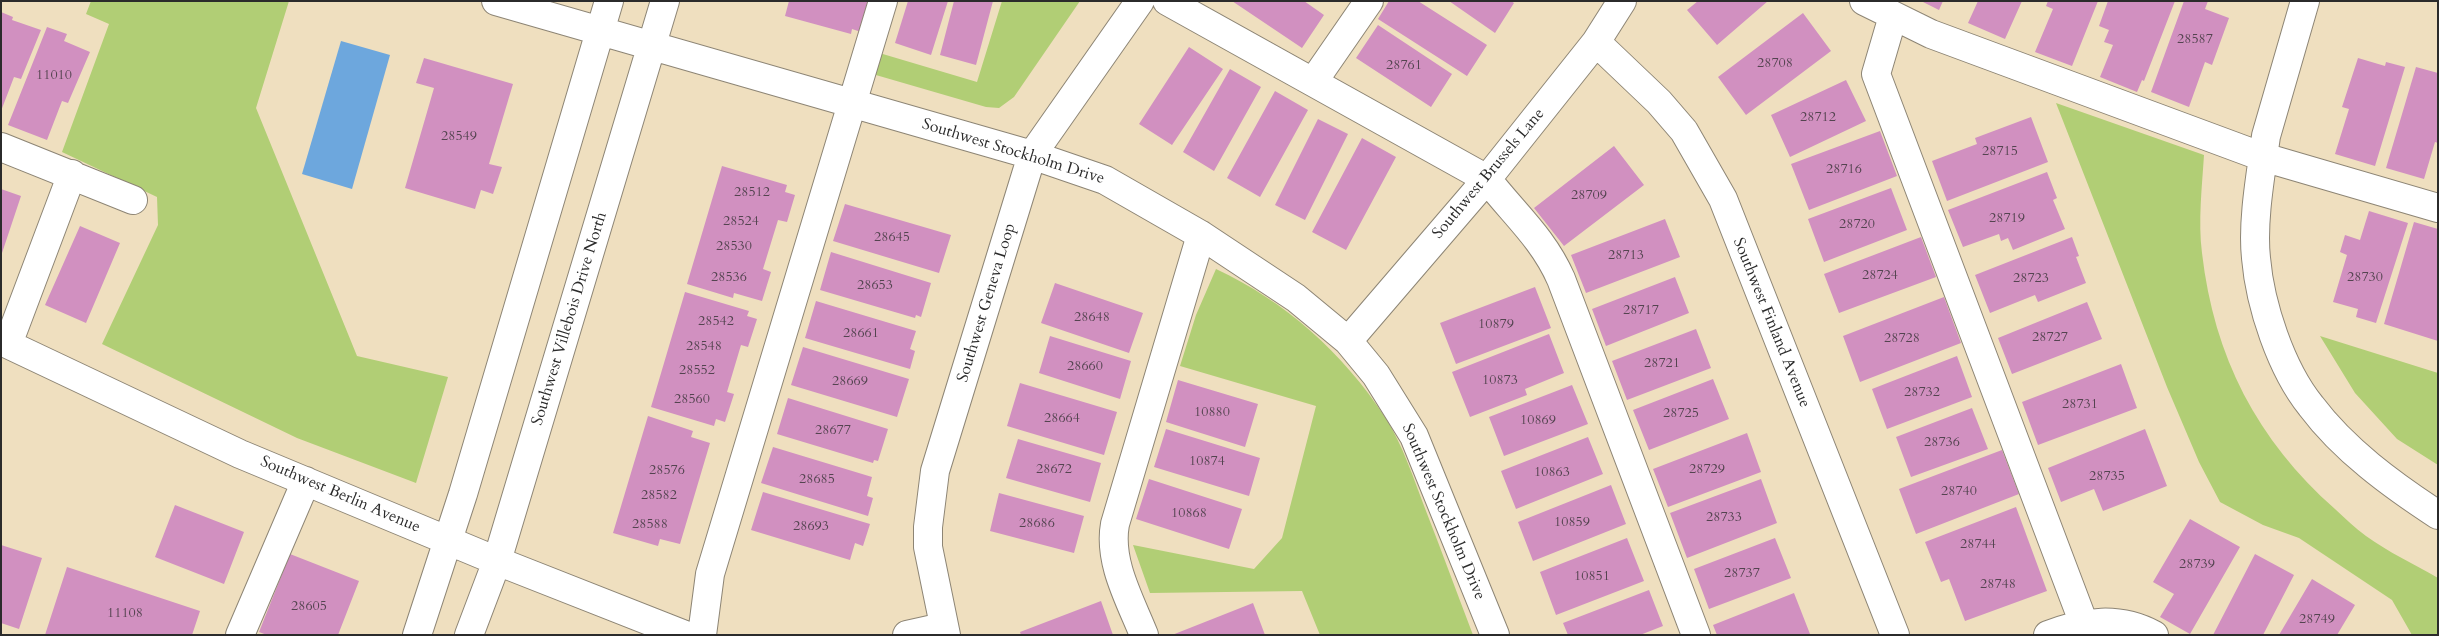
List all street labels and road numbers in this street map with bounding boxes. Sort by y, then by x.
street label: Southwest Brussels Lane [1429,105,1549,243]
street label: Southwest Stockholm Drive [919,115,1107,189]
street label: Southwest Villebois Drive North [528,210,612,428]
street label: Southwest Geneva Loop [954,221,1020,385]
street label: Southwest Finland Avenue [1728,235,1814,411]
street label: Southwest Stockholm Drive [1397,421,1489,603]
street label: Southwest Berlin Avenue [257,453,423,537]

